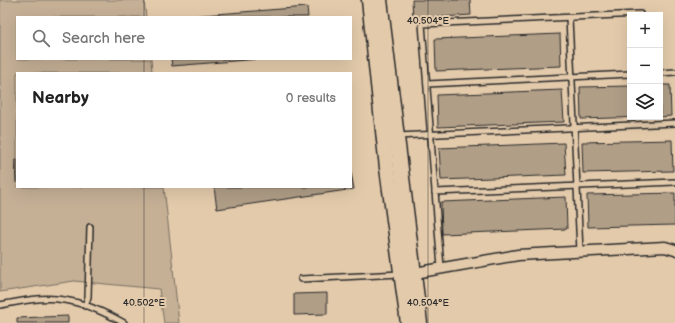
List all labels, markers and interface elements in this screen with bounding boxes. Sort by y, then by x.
map controls [627,12,663,120]
button: + [627,12,663,48]
text: 40.504°E [407,15,450,27]
search box [16,16,352,60]
icon: search [30,27,52,49]
text: Search here [62,29,145,48]
button: − [627,48,663,84]
button: layers [627,84,663,120]
text: Nearby [32,88,89,108]
text: 0 results [286,90,336,106]
text: 40.502°E [123,297,166,309]
text: 40.504°E [407,297,450,309]

